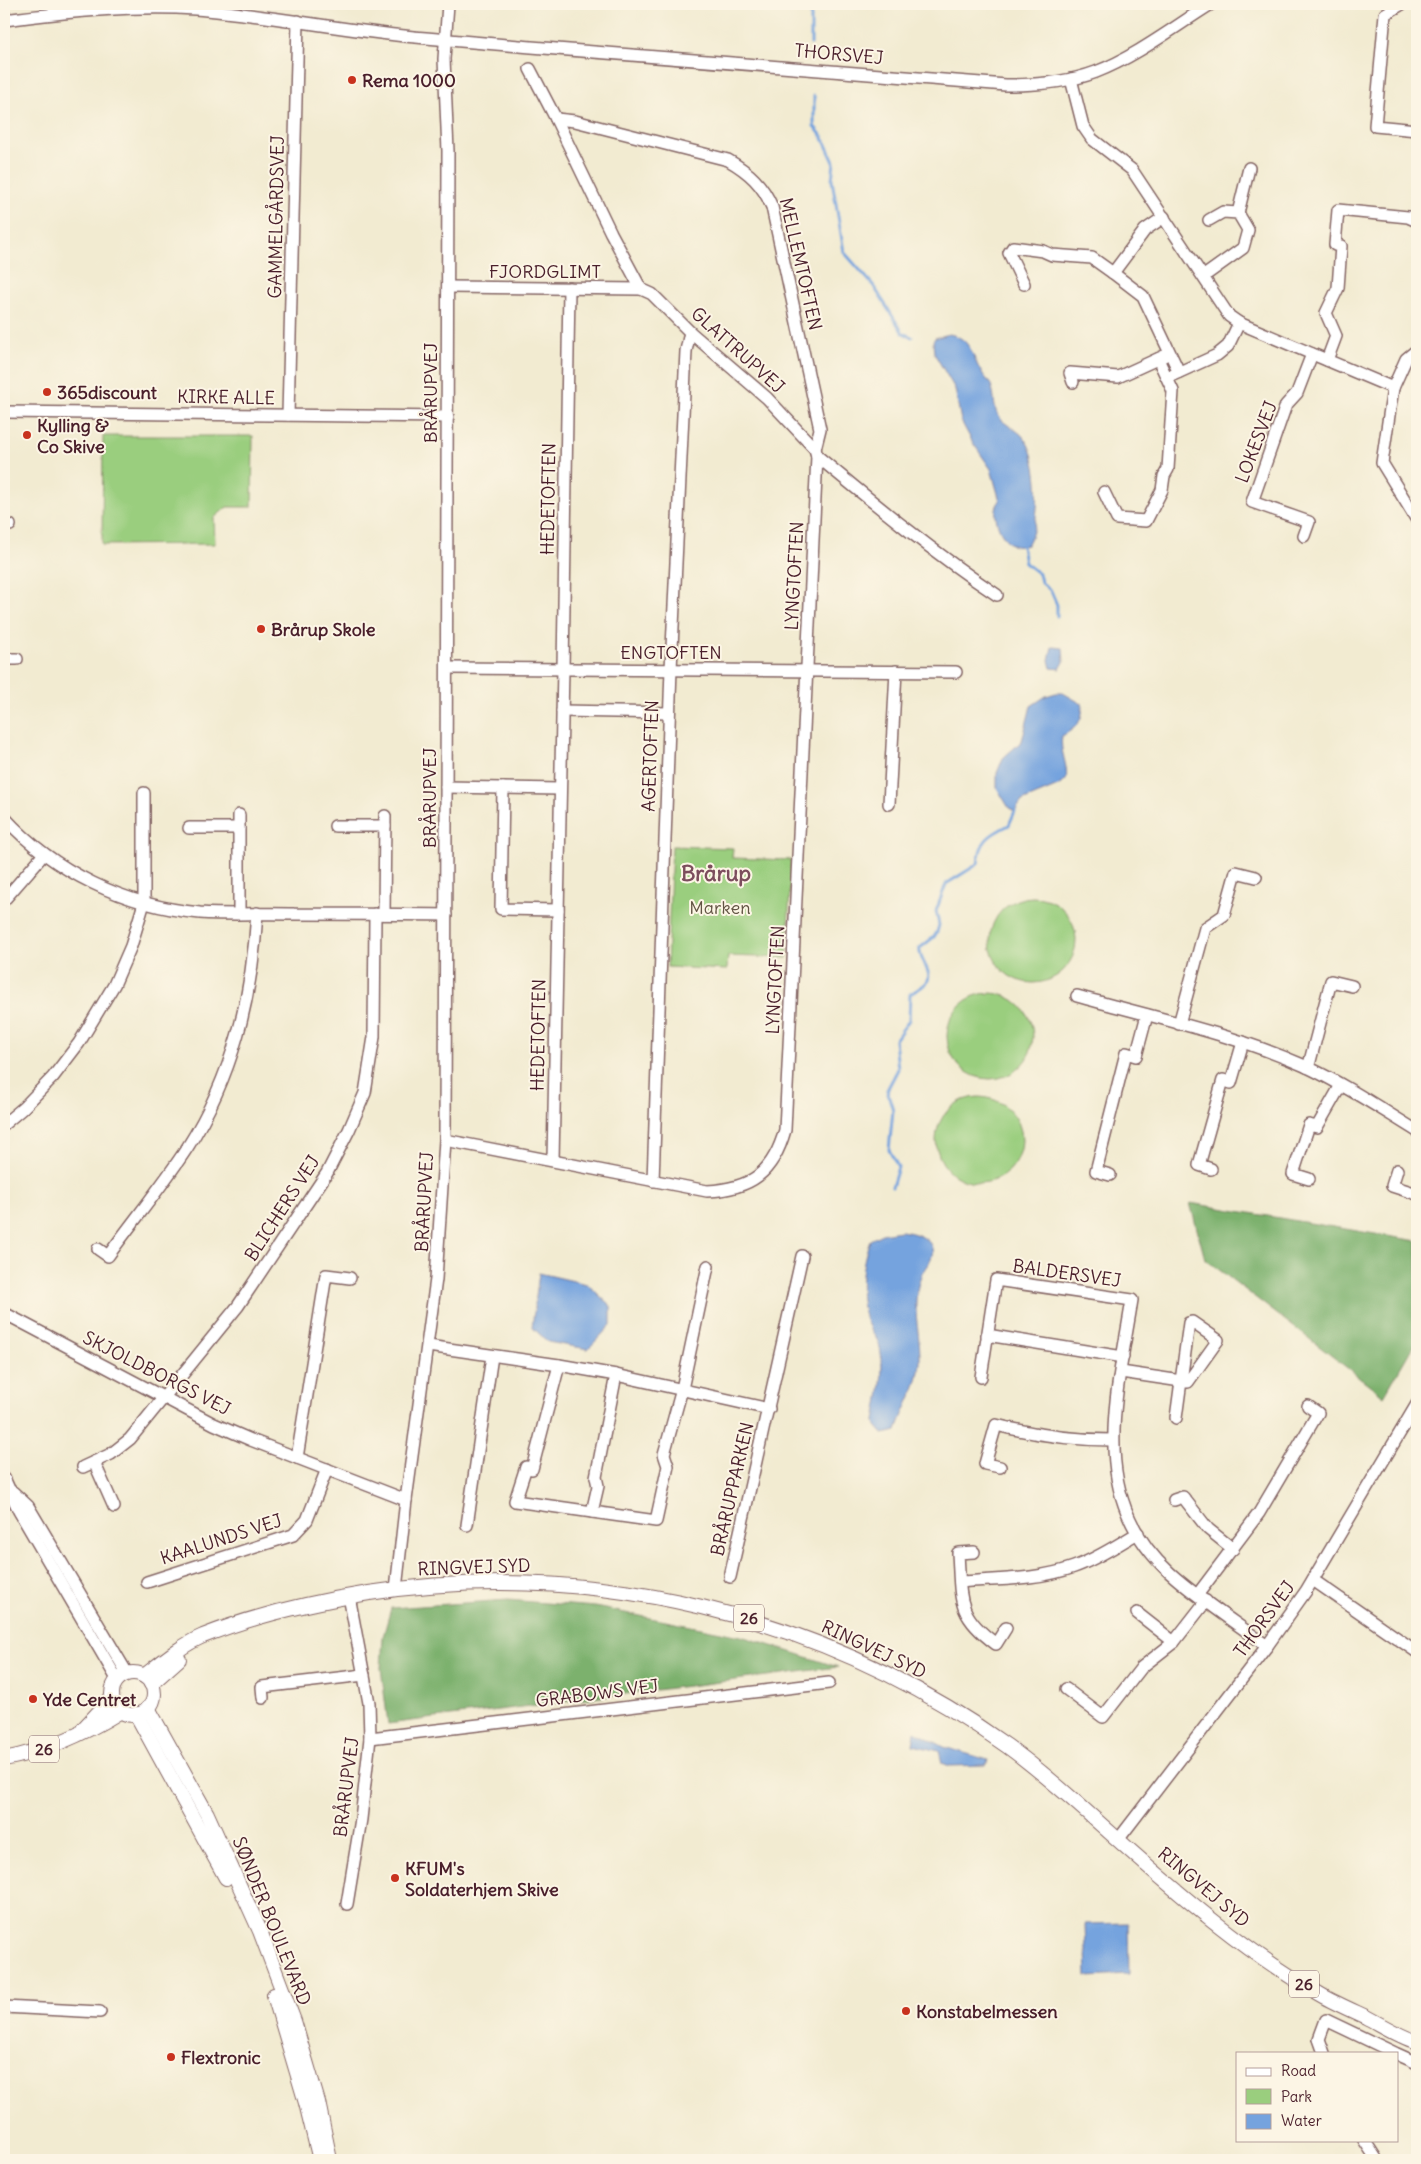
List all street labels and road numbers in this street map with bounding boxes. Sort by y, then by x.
street label: THORSVEJ [794,39,884,69]
street label: GAMMELGÅRDSVEJ [263,135,289,299]
street label: MELLEMTOFTEN [775,195,827,333]
street label: FJORDGLIMT [489,260,601,283]
street label: GLATTRUPVEJ [686,302,790,398]
street label: BRÅRUPVEJ [419,343,442,443]
street label: KIRKE ALLE [177,385,275,409]
street label: LOKESVEJ [1230,398,1282,486]
street label: HEDETOFTEN [536,443,560,555]
street label: LYNGTOFTEN [780,521,808,631]
street label: ENGTOFTEN [620,641,722,664]
street label: AGERTOFTEN [637,700,663,812]
street label: BRÅRUPVEJ [418,748,441,848]
street label: LYNGTOFTEN [761,925,789,1035]
street label: HEDETOFTEN [526,979,550,1091]
street label: BLICHERS VEJ [239,1151,325,1265]
street label: BRÅRUPVEJ [410,1151,438,1253]
street label: BALDERSVEJ [1011,1254,1123,1292]
street label: SKJOLDBORGS VEJ [79,1326,235,1420]
street label: BRÅRUPPARKEN [705,1420,759,1558]
street label: KAALUNDS VEJ [157,1509,285,1569]
street label: RINGVEJ SYD [417,1554,531,1580]
street label: THORSVEJ [1229,1576,1299,1662]
road number: 26 [734,1605,764,1632]
street label: RINGVEJ SYD [818,1615,930,1683]
street label: GRABOWS VEJ [534,1674,660,1712]
road number: 26 [29,1736,59,1762]
street label: BRÅRUPVEJ [328,1736,364,1838]
street label: SØNDER BOULEVARD [228,1833,316,2009]
street label: RINGVEJ SYD [1153,1842,1255,1932]
road number: 26 [1289,1970,1319,1998]

